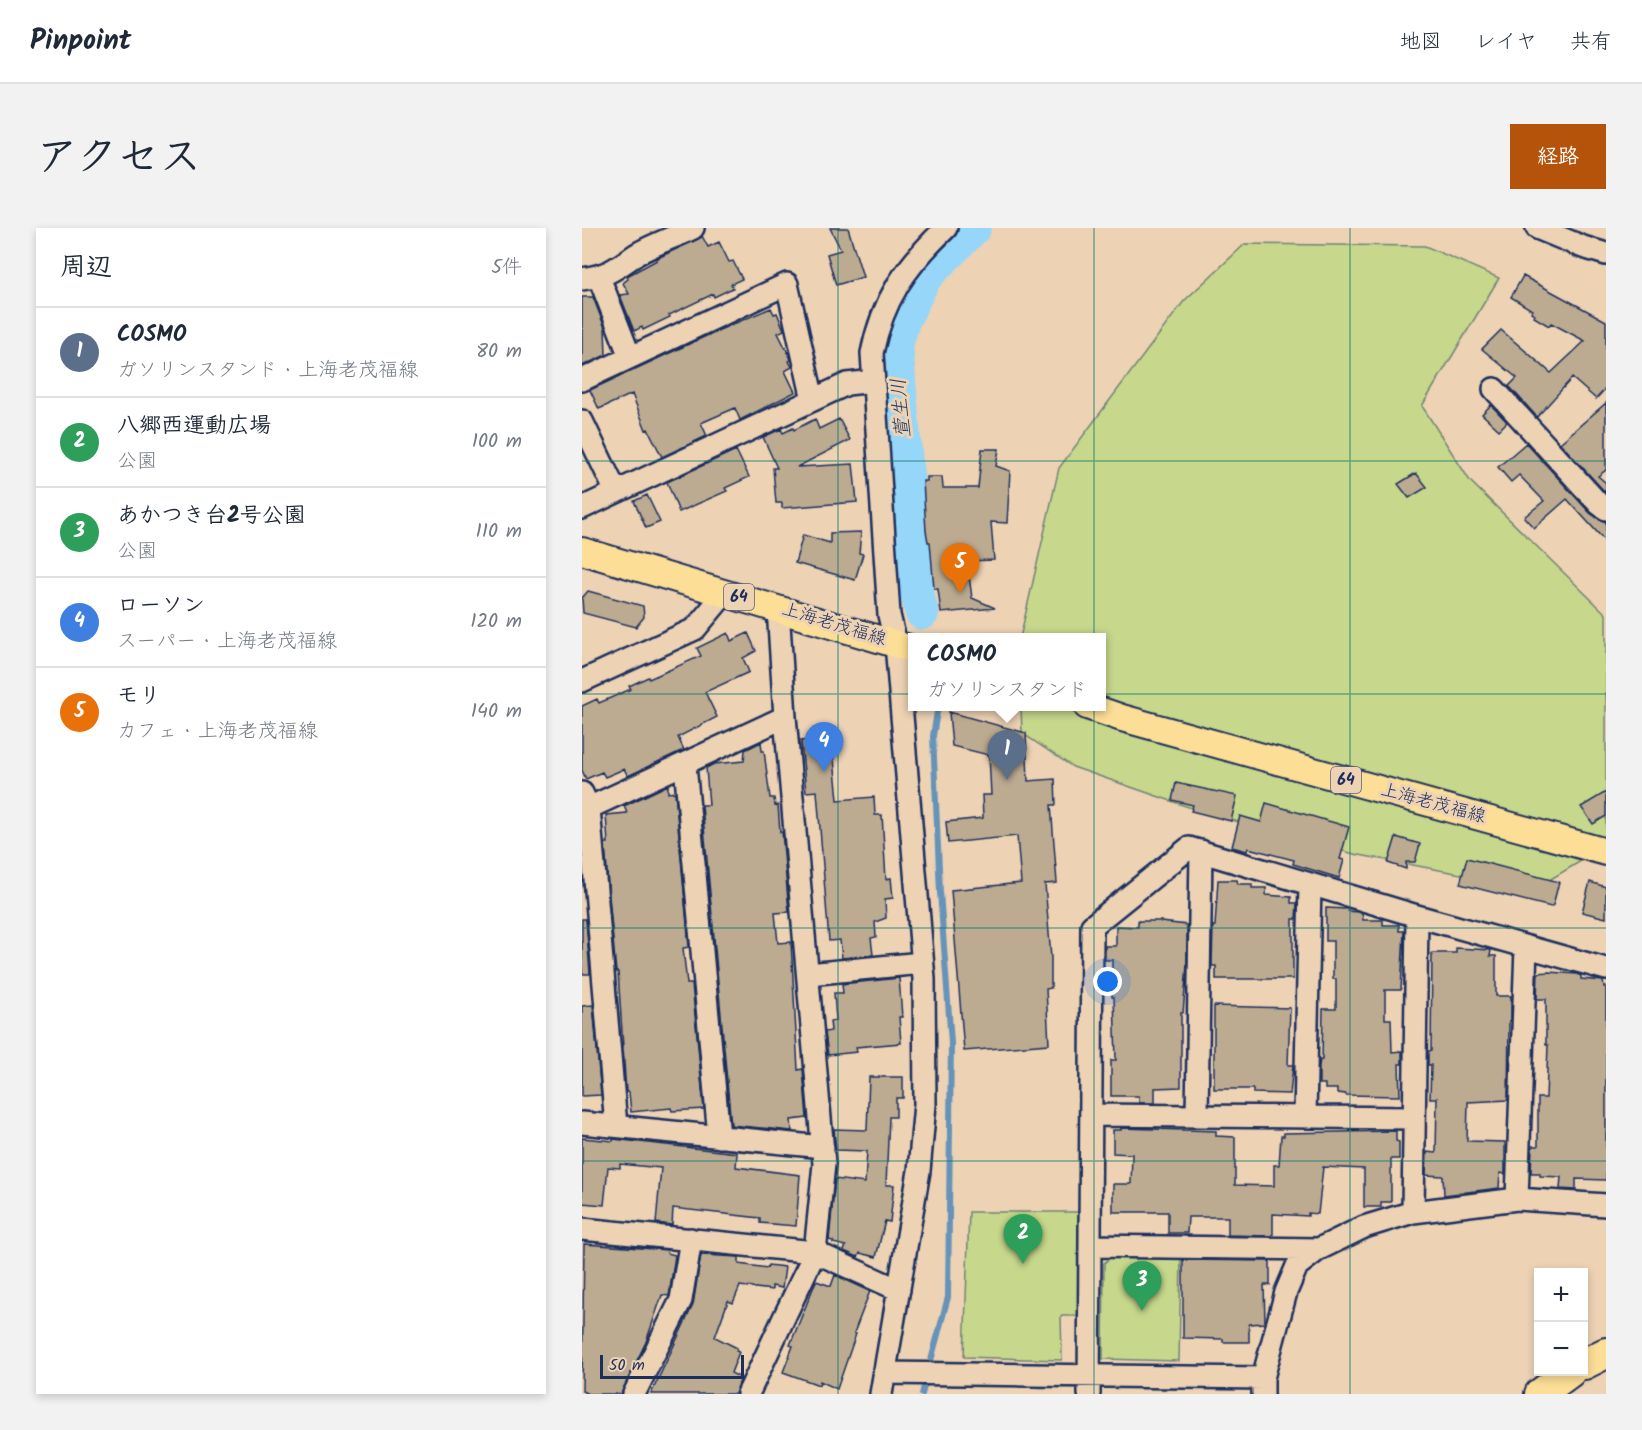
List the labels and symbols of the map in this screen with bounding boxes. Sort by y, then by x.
water label: 萱生川 [883,377,921,439]
pin: 5 [940,544,980,593]
road number: 64 [724,584,754,610]
street label: 上海老茂福線 [778,595,890,655]
pin: 4 [804,722,844,772]
pin: 1 [988,730,1026,780]
road number: 64 [1331,767,1361,793]
street label: 上海老茂福線 [1377,776,1489,832]
your location [1093,967,1122,996]
pin: 2 [1004,1214,1042,1264]
pin: 3 [1122,1262,1162,1311]
scale bar [600,1352,744,1380]

